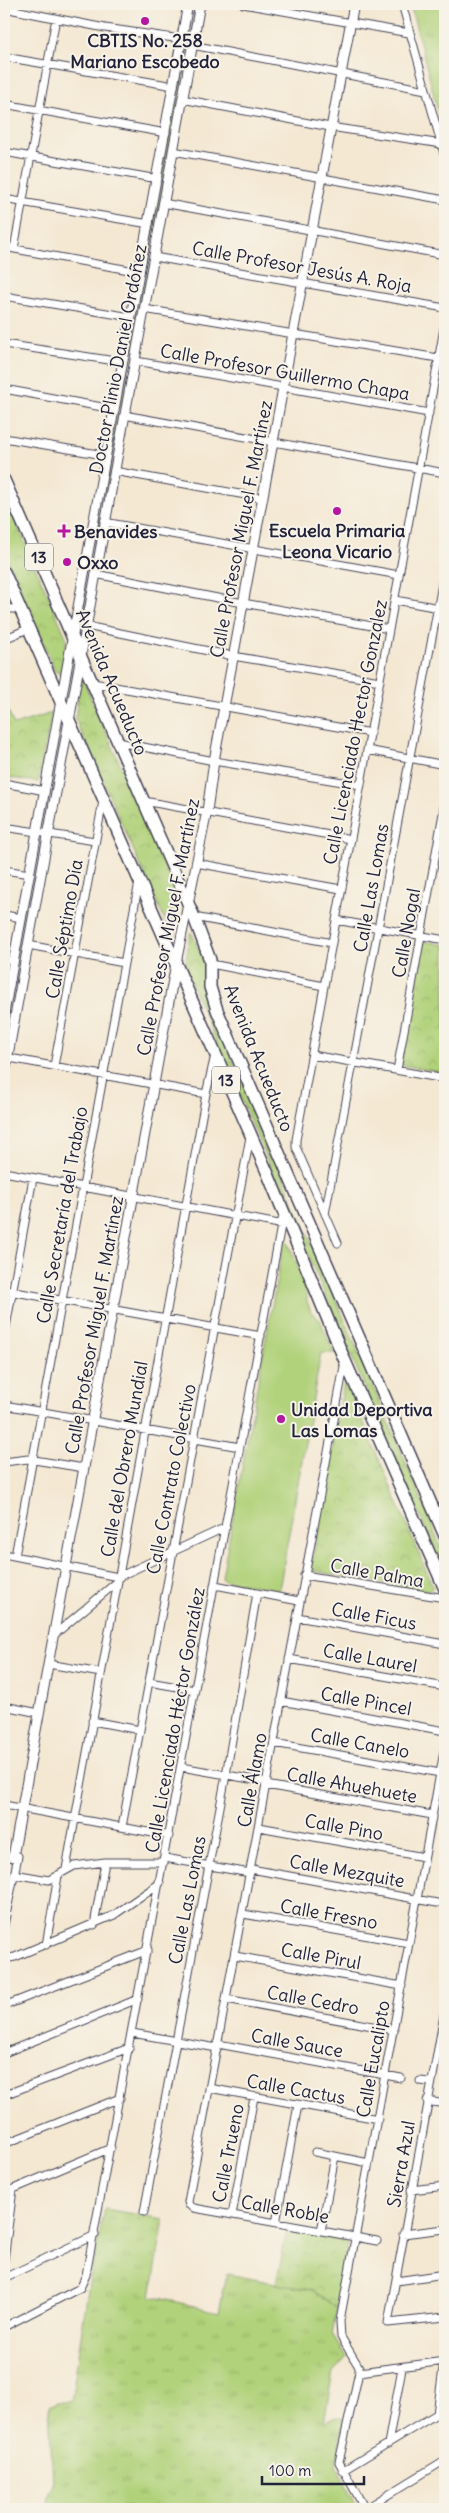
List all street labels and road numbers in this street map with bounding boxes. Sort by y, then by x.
street label: Calle Profesor Jesús A. Roja [190,236,414,298]
street label: Doctor Plinio Daniel Ordóñez [84,242,152,476]
street label: Calle Profesor Guillermo Chapa [158,339,412,405]
street label: Calle Profesor Miguel F. Martínez [205,398,277,660]
road number: 13 [25,544,53,570]
street label: Calle Licenciado Hector Gonzalez [318,597,392,866]
street label: Avenida Acueducto [71,605,153,759]
street label: Calle Profesor Miguel F. Martínez [132,796,204,1058]
street label: Calle Las Lomas [348,822,394,954]
street label: Calle Séptimo Día [40,857,88,1001]
street label: Calle Nogal [387,886,425,980]
street label: Avenida Acueducto [219,981,299,1135]
road number: 13 [212,1066,240,1094]
street label: Calle Secretaría del Trabajo [32,1105,92,1325]
street label: Calle Profesor Miguel F. Martínez [60,1194,128,1456]
street label: Calle del Obrero Mundial [95,1359,153,1559]
street label: Calle Contrato Colectivo [141,1382,201,1576]
street label: Calle Palma [328,1553,426,1593]
street label: Calle Licenciado Héctor González [140,1585,210,1855]
street label: Calle Ficus [330,1597,418,1635]
street label: Calle Laurel [321,1638,419,1678]
street label: Calle Pincel [319,1682,413,1720]
street label: Calle Canelo [309,1723,411,1763]
street label: Calle Álamo [232,1731,272,1829]
street label: Calle Ahuehuete [285,1762,419,1808]
street label: Calle Pino [303,1809,385,1845]
street label: Calle Las Lomas [163,1834,211,1966]
street label: Calle Mezquite [288,1850,406,1892]
street label: Calle Fresno [278,1894,380,1934]
street label: Calle Pirul [279,1938,363,1974]
street label: Calle Cedro [265,1981,361,2019]
street label: Calle Eucalipto [351,1999,395,2119]
street label: Calle Sauce [249,2024,345,2062]
street label: Calle Cactus [245,2069,347,2109]
street label: Calle Trueno [207,2102,249,2204]
street label: Sierra Azul [382,2119,420,2209]
street label: Calle Roble [239,2190,331,2228]

